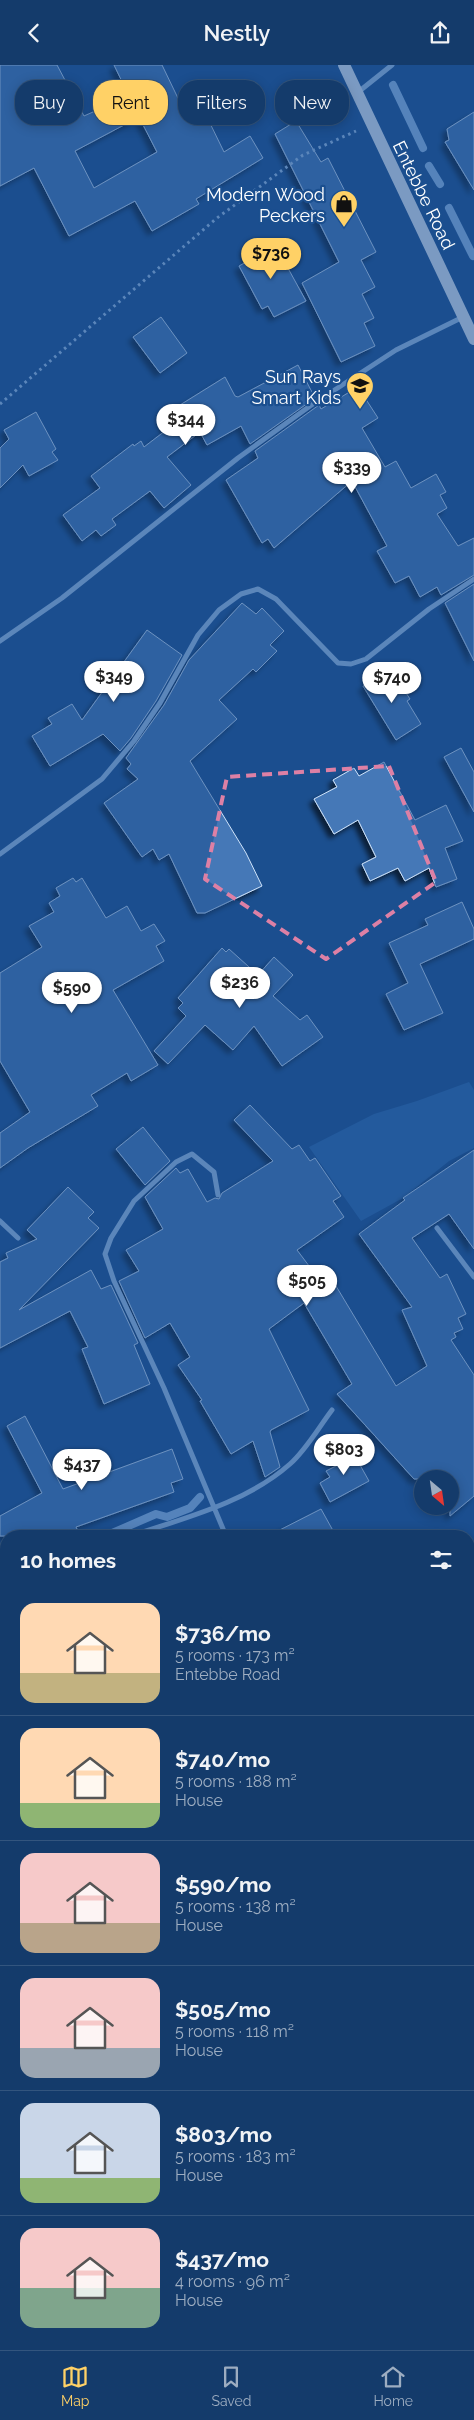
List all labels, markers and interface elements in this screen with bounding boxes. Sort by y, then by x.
icon: back [20,19,48,47]
icon: share [426,19,454,47]
text: Nestly [204,20,270,46]
chip: Buy [15,80,83,125]
chip: Rent [93,80,168,125]
chip: Filters [178,80,265,125]
chip: New [275,80,349,125]
street label: Entebbe Road [389,137,459,253]
place label: Modern Wood Peckers [206,184,325,226]
shop icon: Modern Wood Peckers [329,189,359,228]
pin: $736 [241,237,301,280]
text: $736 [252,244,290,263]
place label: Sun Rays Smart Kids [251,366,341,408]
school or university icon: Sun Rays Smart Kids [345,371,375,410]
pin: $344 [156,403,216,446]
text: $344 [167,410,205,429]
pin: $339 [322,451,382,494]
text: $339 [333,458,371,477]
pin: $349 [84,661,144,703]
pin: $740 [362,661,422,704]
text: $349 [95,667,133,686]
text: $740 [373,668,411,687]
pin: $236 [210,967,270,1009]
pin: $590 [42,971,102,1014]
text: $236 [221,973,259,992]
text: $590 [53,978,91,997]
pin: $505 [277,1265,337,1307]
text: $505 [288,1271,326,1290]
pin: $803 [314,1433,374,1476]
text: $803 [325,1440,363,1459]
pin: $437 [52,1449,112,1491]
text: $437 [63,1455,101,1474]
north arrow [414,1470,459,1515]
map controls [414,1470,459,1515]
icon: filters [427,1546,455,1574]
text: 10 homes [20,1548,116,1573]
text: $736/mo [175,1621,271,1646]
icon: home [60,1623,120,1683]
text: 5 rooms · 173 m² [175,1646,295,1665]
text: Entebbe Road [175,1665,280,1684]
text: $740/mo [175,1747,270,1772]
icon: home [60,1748,120,1808]
text: 5 rooms · 188 m² [175,1772,297,1791]
text: House [175,1791,223,1810]
text: $590/mo [175,1872,271,1897]
icon: home [60,1873,120,1933]
text: 5 rooms · 138 m² [175,1897,296,1916]
text: House [175,1916,223,1935]
text: $505/mo [175,1997,271,2022]
icon: home [60,1998,120,2058]
text: 5 rooms · 118 m² [175,2022,294,2041]
text: House [175,2041,223,2060]
text: $803/mo [175,2122,272,2147]
icon: home [60,2123,120,2183]
text: 5 rooms · 183 m² [175,2147,296,2166]
text: House [175,2166,223,2185]
text: $437/mo [175,2247,269,2272]
icon: home [60,2248,120,2308]
text: 4 rooms · 96 m² [175,2272,290,2291]
text: House [175,2291,223,2310]
tab: Map [61,2363,89,2409]
tab: Saved [211,2363,251,2409]
tab: Home [373,2363,413,2409]

